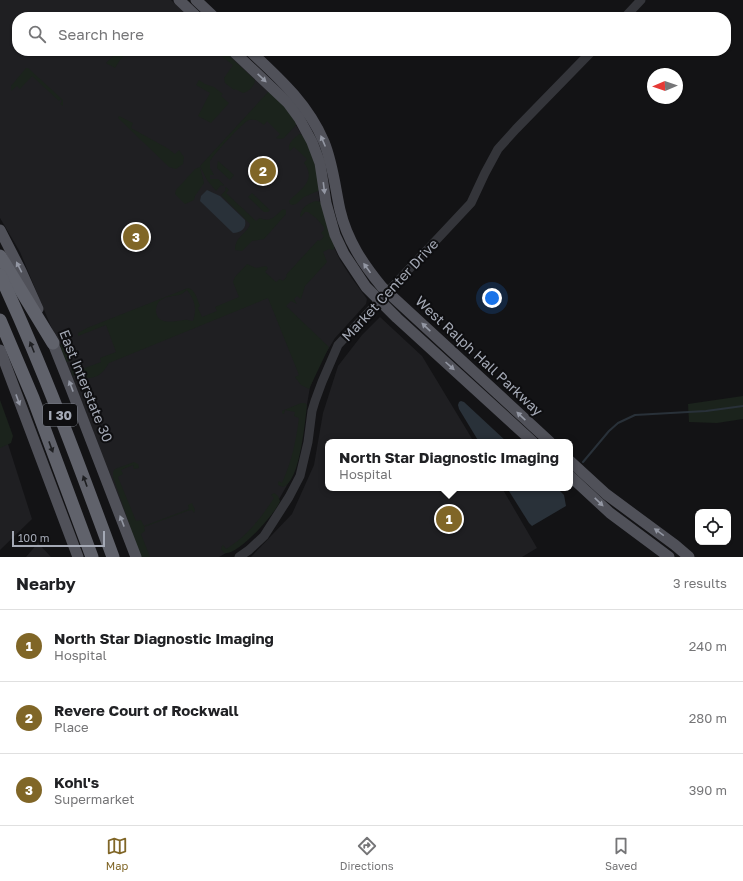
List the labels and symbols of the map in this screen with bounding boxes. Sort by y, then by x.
north arrow [647,68,683,104]
one-way arrow [257,73,267,83]
one-way arrow [320,135,326,146]
pin: 2 [250,156,276,186]
one-way arrow [321,182,327,194]
pin: 3 [123,222,149,252]
street label: Market Center Drive [338,235,441,344]
one-way arrow [16,261,22,273]
one-way arrow [362,262,371,273]
your location [482,288,502,308]
street label: West Ralph Hall Parkway [412,292,547,419]
one-way arrow [421,323,431,332]
street label: East Interstate 30 [56,327,117,445]
one-way arrow [29,342,35,353]
one-way arrow [445,361,455,370]
one-way arrow [67,380,73,392]
one-way arrow [16,394,22,406]
road number: I 30 [43,404,77,426]
one-way arrow [516,411,526,420]
one-way arrow [49,441,55,453]
one-way arrow [82,475,88,487]
one-way arrow [594,497,604,507]
pin: 1 [436,504,462,534]
one-way arrow [119,514,125,526]
one-way arrow [653,528,664,537]
scale bar [12,529,105,548]

